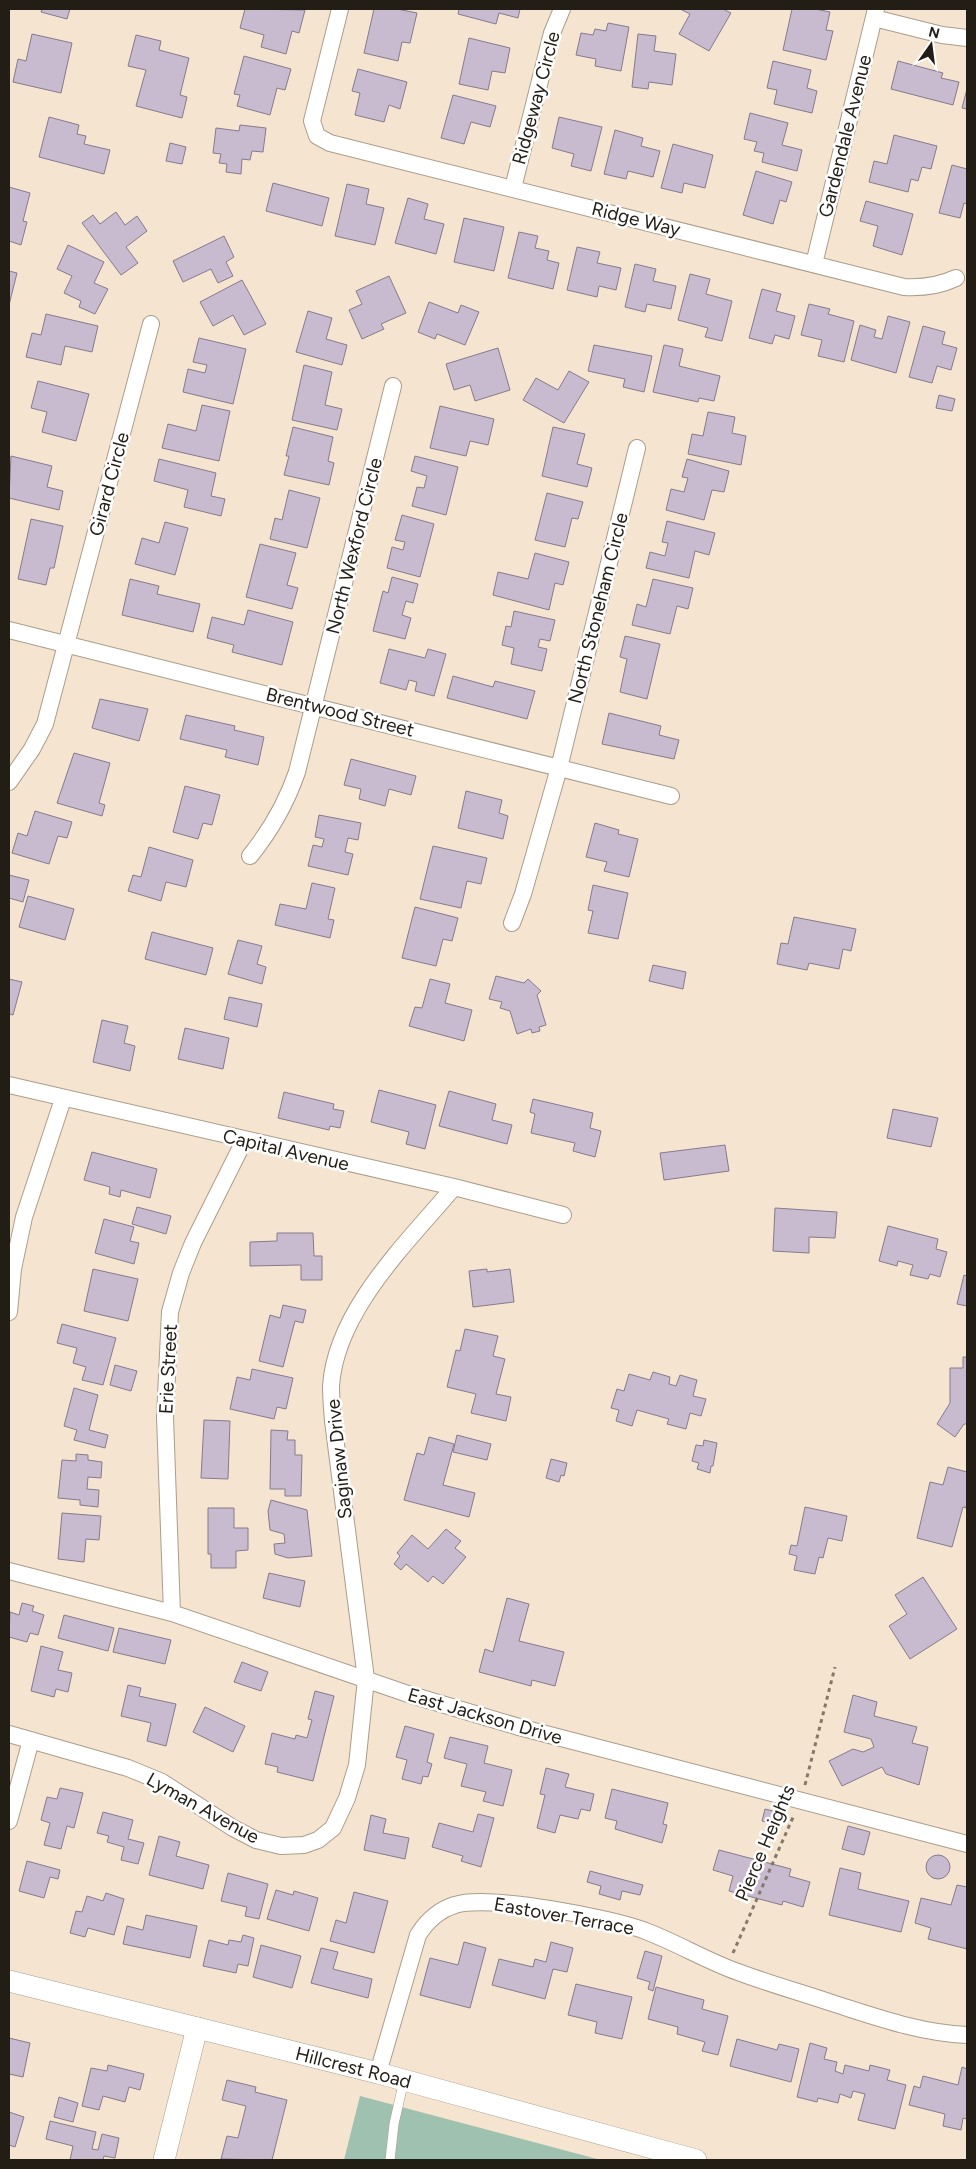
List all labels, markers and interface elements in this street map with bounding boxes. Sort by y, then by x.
north arrow [906,20,956,70]
text: N [927,23,941,42]
street label: Ridgeway Circle [507,29,565,167]
street label: Gardendale Avenue [814,52,876,220]
street label: Ridge Way [589,197,683,241]
street label: Girard Circle [84,430,134,538]
street label: North Wexford Circle [321,455,387,637]
street label: North Stoneham Circle [563,510,633,706]
street label: Brentwood Street [264,682,416,742]
street label: Capital Avenue [221,1124,351,1176]
street label: Erie Street [154,1323,182,1415]
street label: Saginaw Drive [321,1398,357,1520]
street label: East Jackson Drive [405,1683,565,1749]
street label: Lyman Avenue [143,1768,263,1848]
street label: Pierce Heights [730,1781,800,1905]
street label: Eastover Terrace [492,1892,636,1940]
street label: Hillcrest Road [293,2041,414,2093]

